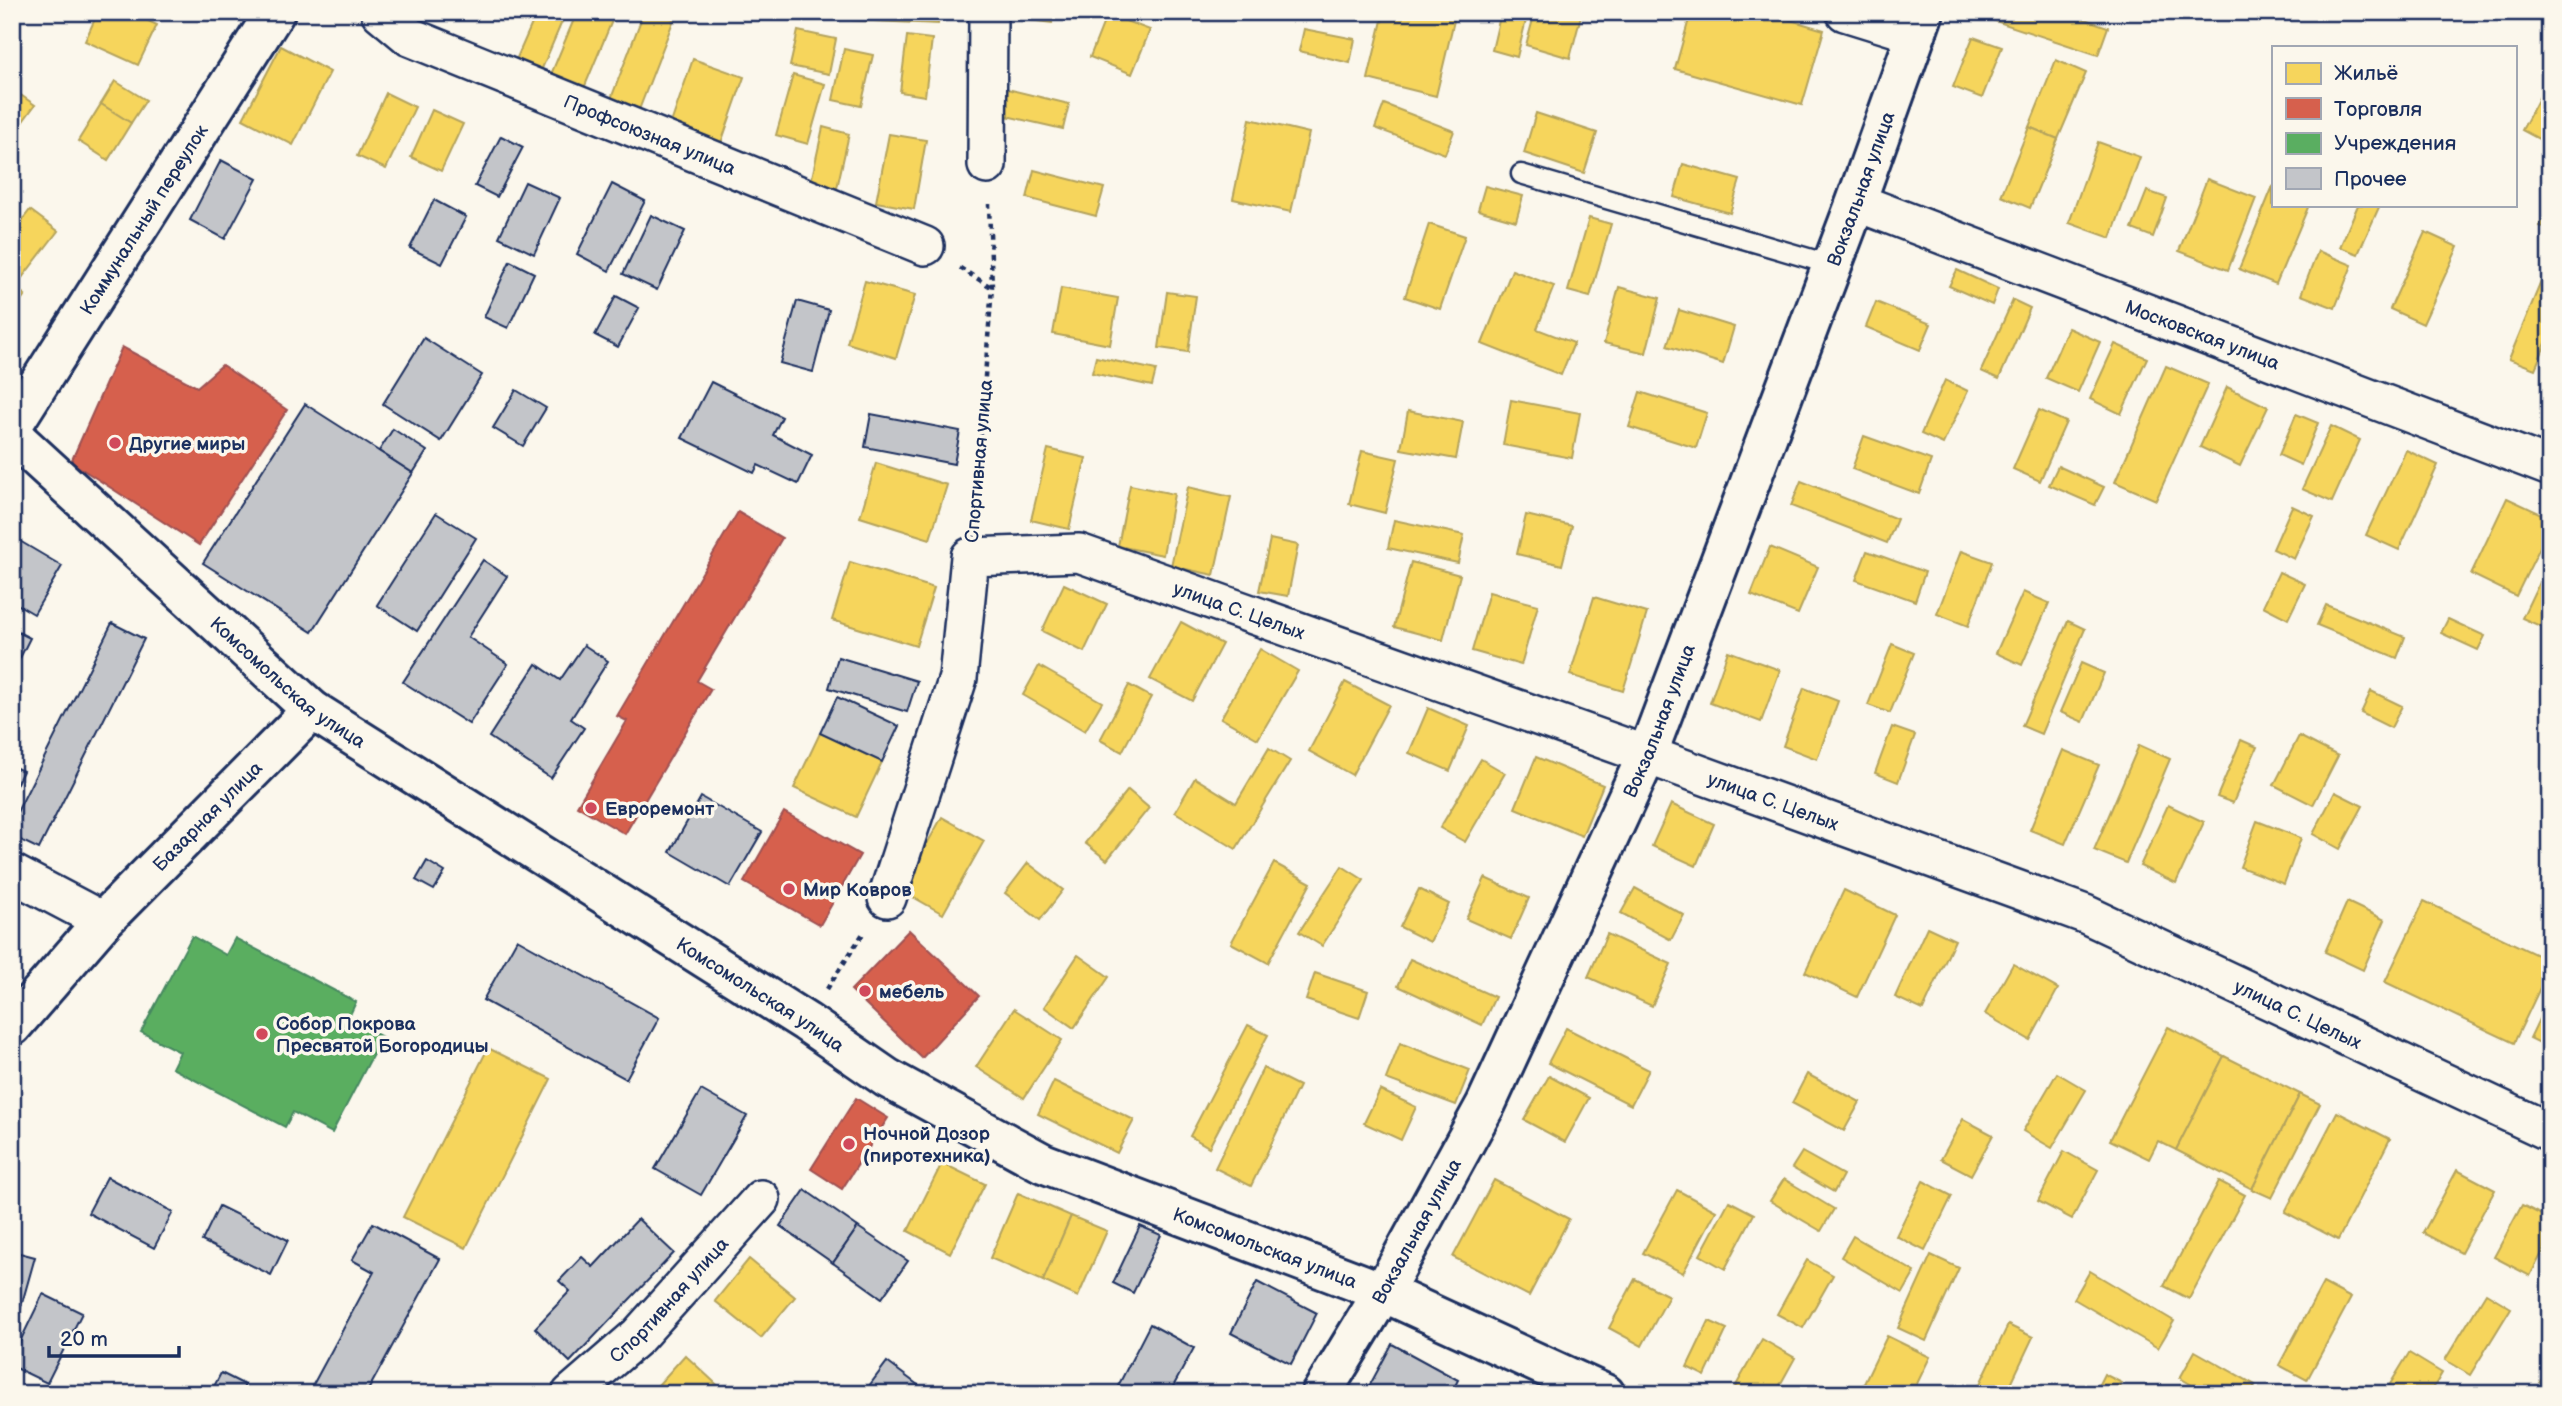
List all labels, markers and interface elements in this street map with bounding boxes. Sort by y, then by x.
legend [2272,46,2516,206]
text: Жильё [2334,61,2398,86]
street label: Профсоюзная улица [560,91,739,181]
text: Торговля [2334,97,2422,122]
street label: Вокзальная улица [1823,109,1900,270]
street label: Коммунальный переулок [76,120,214,320]
text: Учреждения [2334,131,2456,156]
text: Прочее [2334,167,2407,192]
street label: Московская улица [2122,296,2283,376]
street label: Спортивная улица [961,379,998,544]
place label: Другие миры [129,433,245,456]
marker: Другие миры [107,435,123,451]
street label: улица С. Целых [1170,578,1308,645]
street label: Комсомольская улица [205,612,369,754]
street label: Вокзальная улица [1619,641,1701,801]
street label: Базарная улица [149,757,268,877]
street label: улица С. Целых [1704,768,1842,837]
place label: Евроремонт [605,798,714,821]
marker: Евроремонт [583,800,599,816]
place label: Мир Ковров [803,879,912,902]
marker: Мир Ковров [781,881,797,897]
street label: Комсомольская улица [672,933,848,1058]
street label: улица С. Целых [2230,976,2365,1055]
place label: мебель [879,981,945,1004]
marker: мебель [857,983,873,999]
place label: Собор Покрова Пресвятой Богородицы [276,1013,489,1058]
marker: Собор Покрова Пресвятой Богородицы [254,1026,270,1042]
place label: Ночной Дозор (пиротехника) [863,1123,991,1168]
marker: Ночной Дозор (пиротехника) [841,1136,857,1152]
street label: Вокзальная улица [1368,1155,1467,1309]
street label: Комсомольская улица [1169,1203,1360,1294]
street label: Спортивная улица [605,1233,734,1368]
scale bar [49,1315,178,1359]
text: 20 m [60,1327,108,1352]

